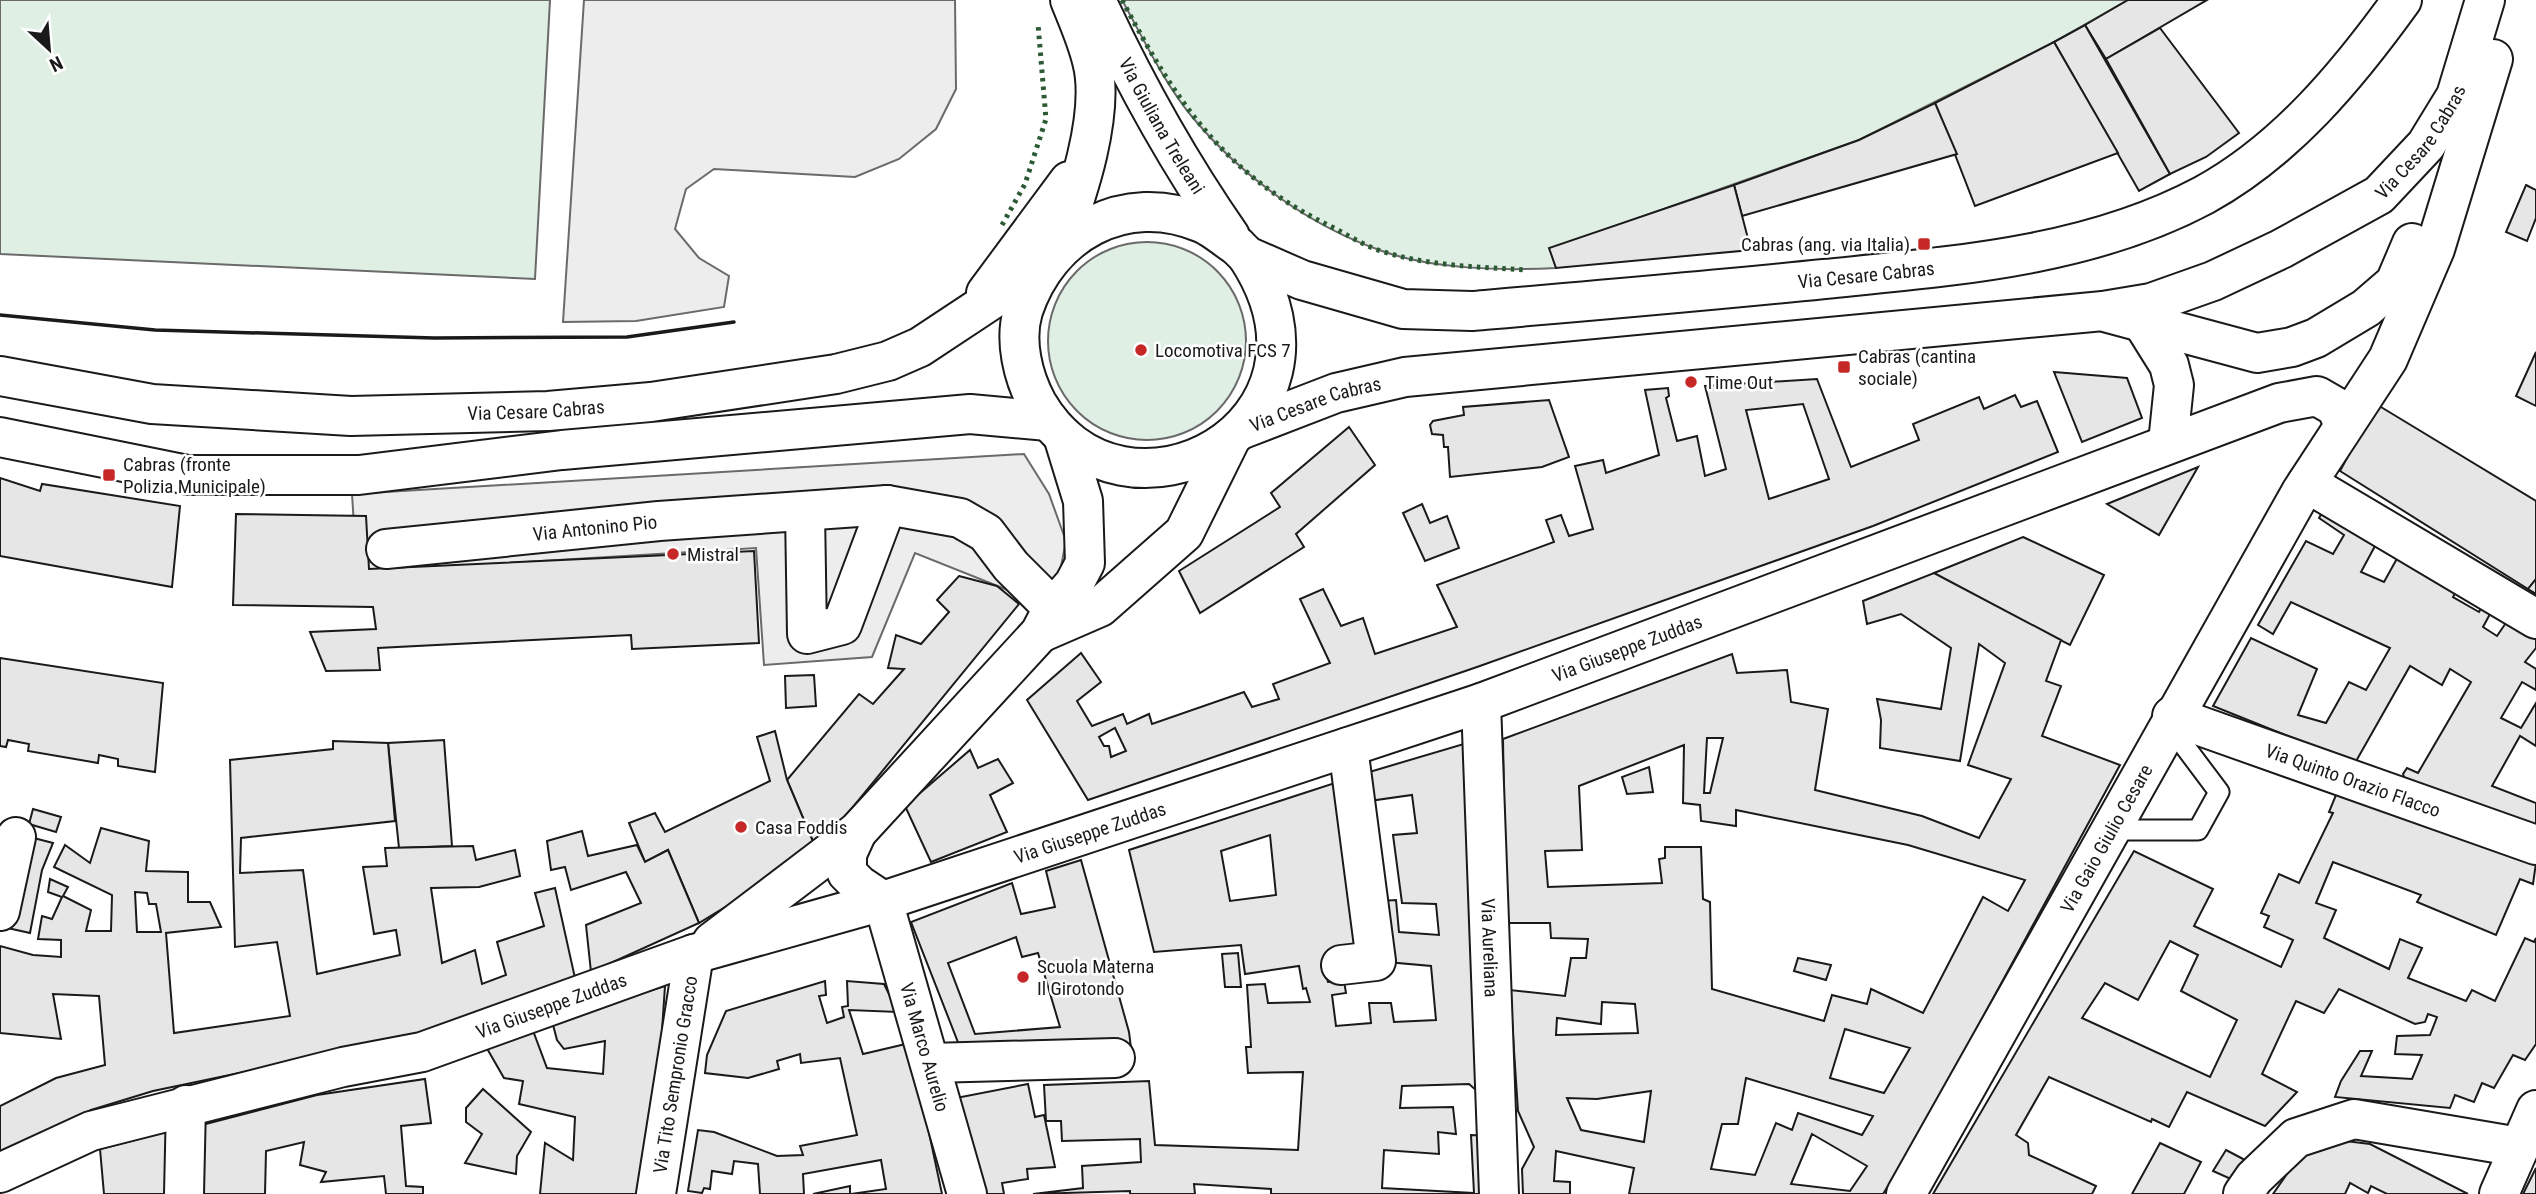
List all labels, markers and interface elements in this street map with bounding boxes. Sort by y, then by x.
north arrow [14,14,84,84]
text: N [46,51,67,77]
street label: Via Giuliana Treleani [1114,54,1210,198]
street label: Via Cesare Cabras [2370,83,2470,204]
place label: Cabras (ang. via Italia) [1741,233,1910,256]
marker: Cabras (ang. via Italia) [1916,236,1932,252]
street label: Via Cesare Cabras [1797,257,1936,294]
place label: Locomotiva FCS 7 [1155,339,1291,362]
marker: Locomotiva FCS 7 [1133,342,1149,358]
place label: Cabras (cantina sociale) [1858,345,1976,390]
marker: Cabras (cantina sociale) [1836,359,1852,375]
place label: Time Out [1705,371,1773,394]
street label: Via Cesare Cabras [1247,372,1383,437]
marker: Time Out [1683,374,1699,390]
street label: Via Cesare Cabras [467,395,606,425]
place label: Cabras (fronte Polizia Municipale) [123,453,266,498]
marker: Cabras (fronte Polizia Municipale) [101,467,117,483]
street label: Via Antonino Pio [532,510,658,546]
place label: Mistral [687,543,739,566]
marker: Mistral [665,546,681,562]
street label: Via Giuseppe Zuddas [1549,610,1705,687]
street label: Via Quinto Orazio Flacco [2262,739,2444,822]
street label: Via Gaio Giulio Cesare [2056,760,2157,917]
street label: Via Giuseppe Zuddas [1011,797,1169,869]
place label: Casa Foddis [755,816,847,839]
marker: Casa Foddis [733,819,749,835]
street label: Via Aureliana [1476,898,1503,998]
place label: Scuola Materna Il Girotondo [1037,955,1154,1000]
street label: Via Giuseppe Zuddas [473,968,630,1044]
marker: Scuola Materna Il Girotondo [1015,969,1031,985]
street label: Via Tito Sempronio Gracco [648,974,702,1175]
street label: Via Marco Aurelio [895,980,954,1114]

